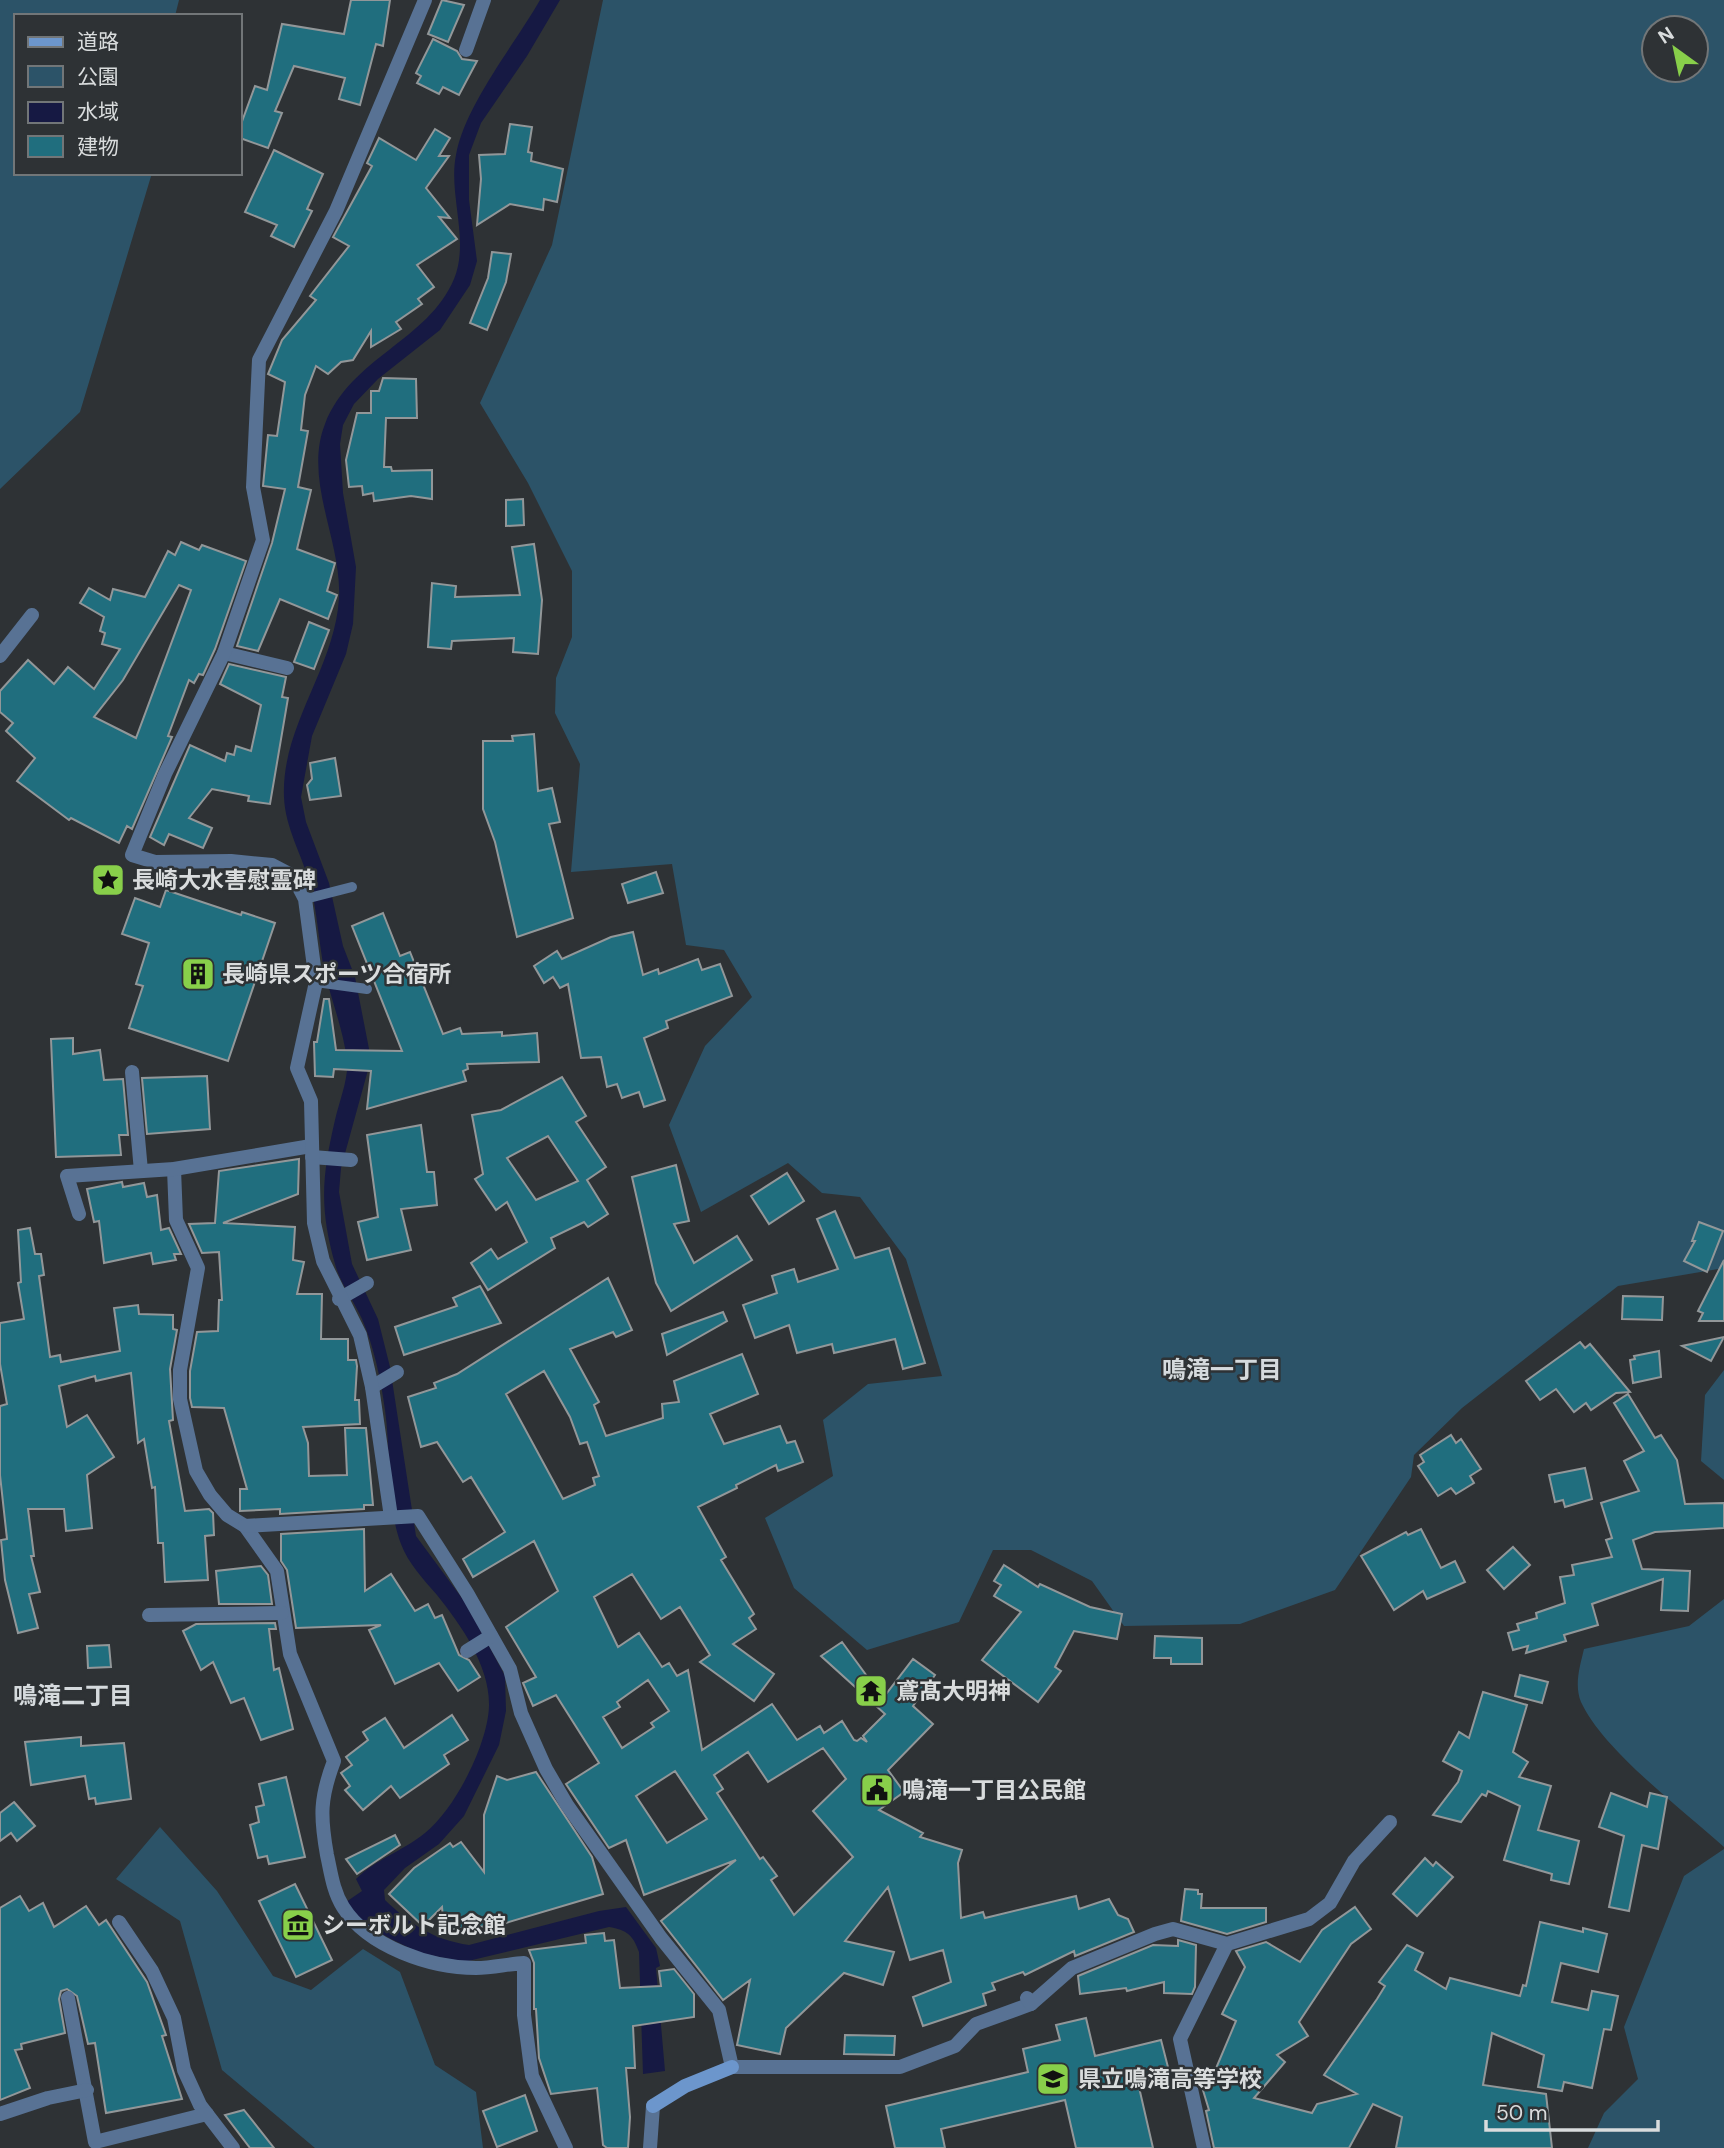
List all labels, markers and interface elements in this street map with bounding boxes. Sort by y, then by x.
legend [14,14,242,175]
north arrow [1640,14,1710,84]
text: N [1653,21,1679,49]
text: 道路 [77,28,119,56]
text: 公園 [77,63,119,91]
text: 水域 [77,98,119,126]
text: 建物 [77,133,119,161]
place icon: 長崎大水害慰霊碑 [89,861,127,899]
place label: 長崎大水害慰霊碑 [132,865,316,895]
building icon: 長崎県スポーツ合宿所 [179,955,217,993]
place label: 長崎県スポーツ合宿所 [222,959,452,989]
district label: 鳴滝一丁目 [1162,1354,1282,1385]
temple icon: 鳶髙大明神 [852,1672,890,1710]
place label: 鳶髙大明神 [896,1676,1011,1706]
district label: 鳴滝二丁目 [13,1680,133,1711]
public building icon: 鳴滝一丁目公民館 [858,1771,896,1809]
place label: 鳴滝一丁目公民館 [902,1775,1086,1805]
museum icon: シーボルト記念館 [279,1906,317,1944]
place label: シーボルト記念館 [322,1910,506,1940]
school or university icon: 県立鳴滝高等学校 [1034,2060,1072,2098]
place label: 県立鳴滝高等学校 [1078,2064,1262,2094]
scale bar [1486,2088,1658,2132]
text: 50 m [1496,2099,1547,2127]

